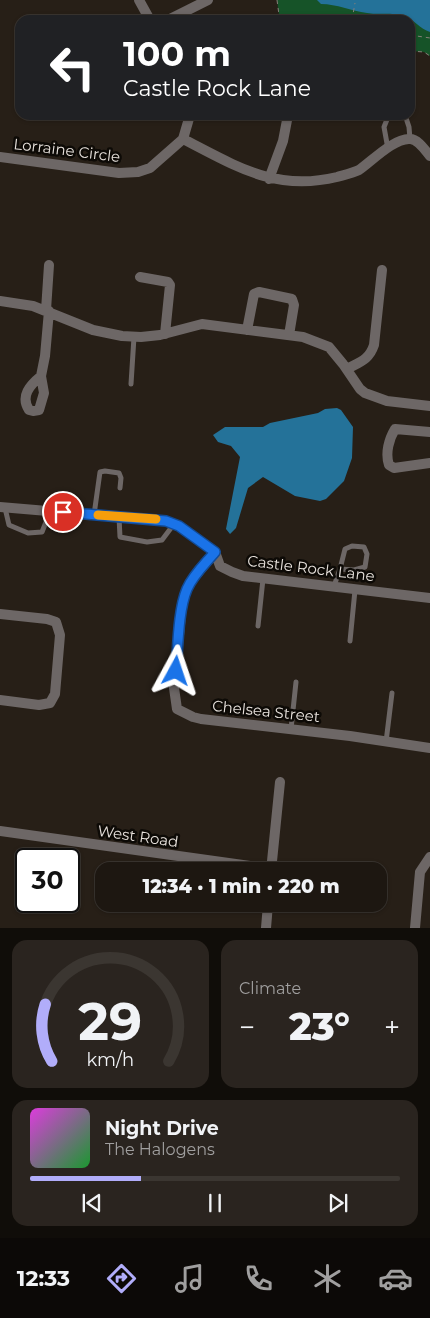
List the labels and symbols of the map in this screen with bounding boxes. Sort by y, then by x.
street label: Lorraine Circle [13,134,121,166]
pin [42,491,84,533]
street label: Castle Rock Lane [246,551,376,585]
position arrow [149,644,201,696]
street label: Chelsea Street [211,696,321,726]
street label: West Road [96,821,180,851]
speed limit sign: 30 [15,848,80,913]

